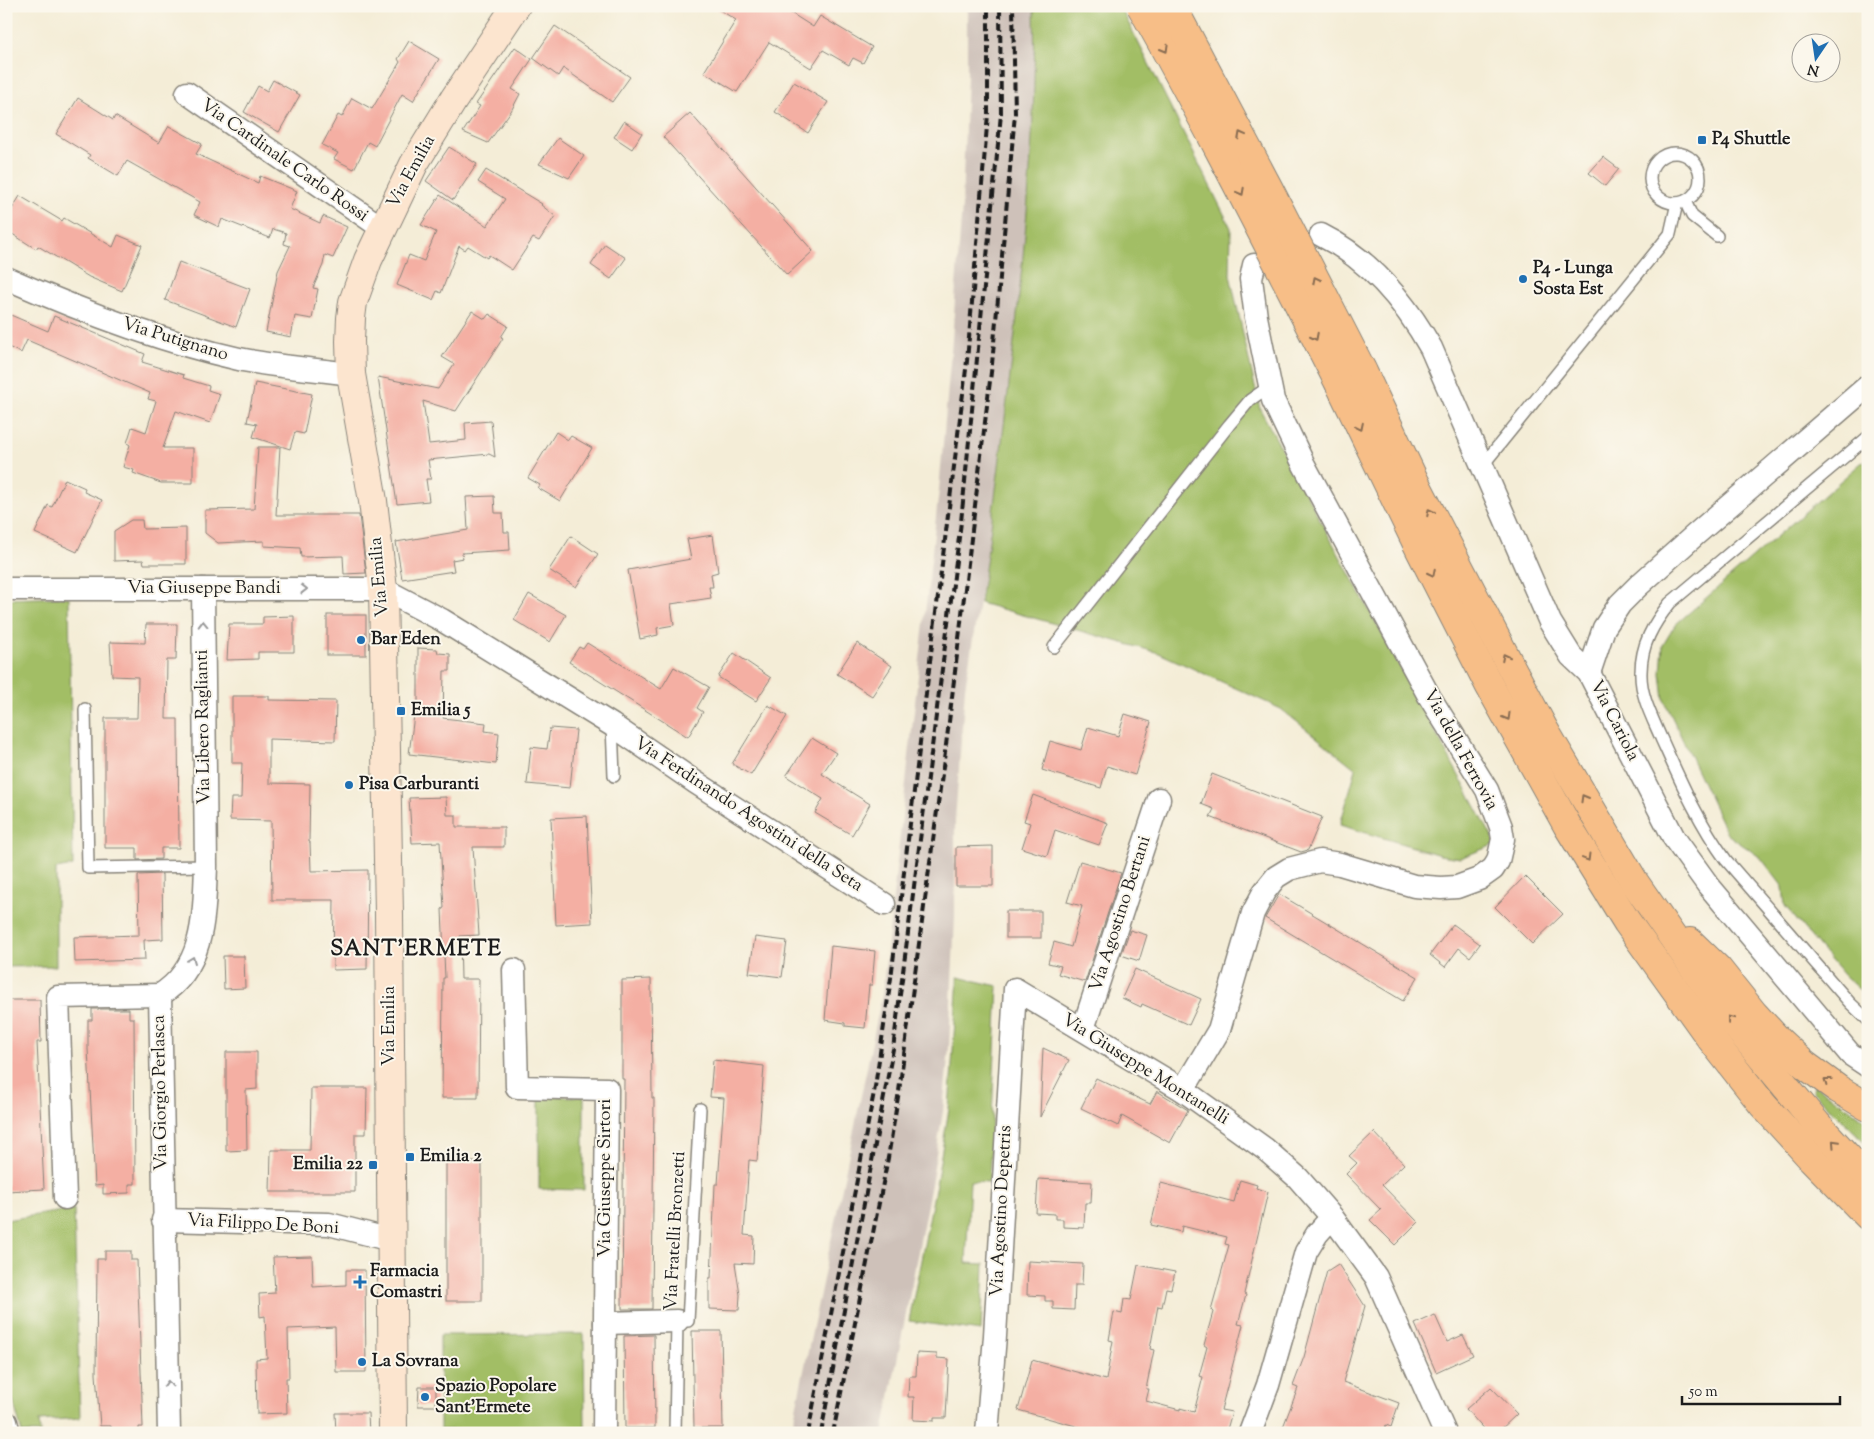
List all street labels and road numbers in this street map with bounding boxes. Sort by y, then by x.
street label: Via Cardinale Carlo Rossi [195,93,373,229]
street label: Via Emilia [381,131,443,213]
street label: Via Putignano [119,311,232,369]
street label: Via Emilia [364,536,396,618]
street label: Via Giuseppe Bandi [127,576,281,602]
street label: Via Libero Raglianti [190,649,218,805]
street label: Via Cariola [1582,676,1646,766]
street label: Via della Ferrovia [1416,685,1504,815]
street label: Via Ferdinando Agostini della Seta [628,731,868,899]
street label: Via Agostino Bertani [1084,833,1158,995]
street label: Via Emilia [377,986,403,1066]
street label: Via Giuseppe Montanelli [1056,1008,1234,1132]
street label: Via Giorgio Perlasca [147,1015,175,1171]
street label: Via Giuseppe Sirtori [593,1099,619,1257]
street label: Via Agostino Depetris [985,1125,1019,1297]
street label: Via Fratelli Bronzetti [659,1151,693,1311]
street label: Via Filippo De Boni [186,1208,340,1242]

